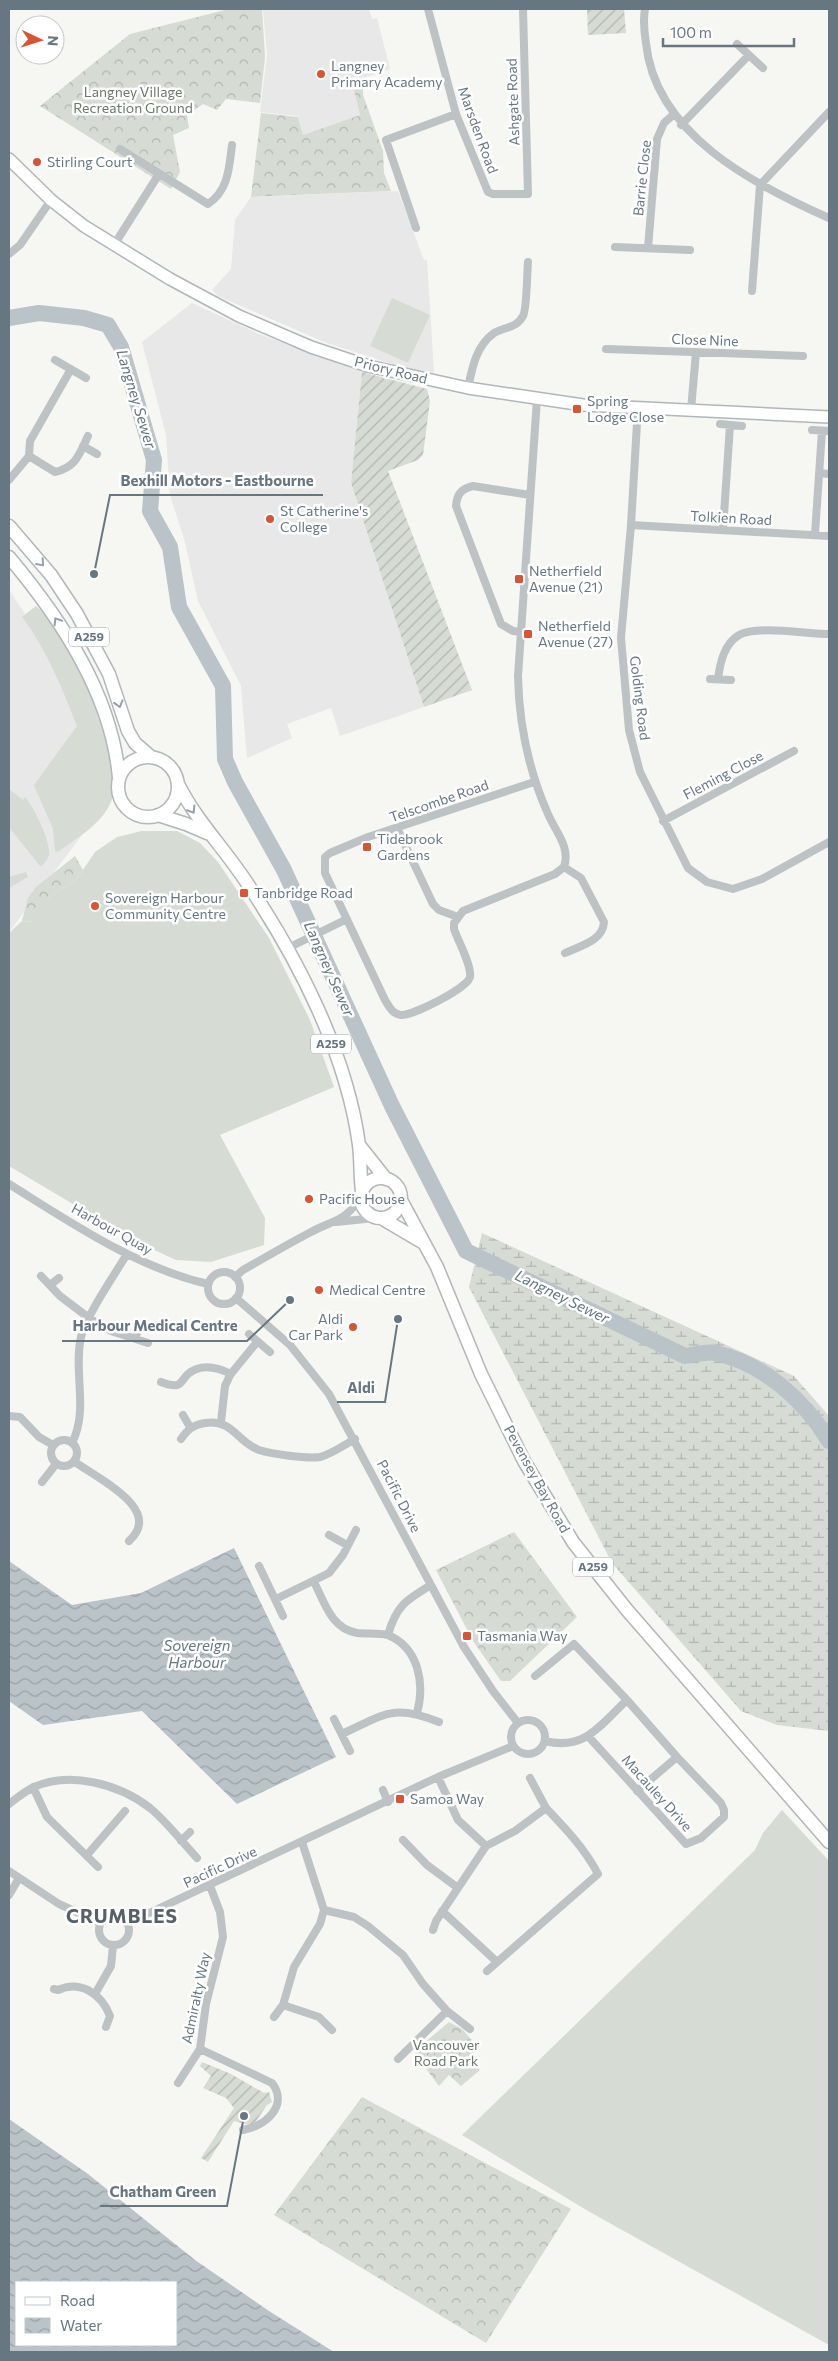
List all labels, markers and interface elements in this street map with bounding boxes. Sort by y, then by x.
north arrow [15,15,65,65]
scale bar [663,15,794,47]
text: 100 m [670,23,712,41]
text: N [45,35,62,47]
place label: Langney Primary Academy [331,57,442,90]
street label: Ashgate Road [502,58,523,146]
marker: Langney Primary Academy [315,68,327,80]
park label: Langney Village Recreation Ground [73,83,193,116]
street label: Marsden Road [455,84,502,176]
street label: Barrie Close [629,139,654,217]
place label: Stirling Court [47,153,133,170]
marker: Stirling Court [31,156,43,168]
street label: Close Nine [671,330,739,349]
water label: Langney Sewer [113,347,161,451]
street label: Priory Road [353,352,429,387]
place label: Spring Lodge Close [587,392,664,425]
marker: Spring Lodge Close [571,403,583,415]
callout: Bexhill Motors - Eastbourne [110,465,323,495]
text: Bexhill Motors - Eastbourne [120,471,314,489]
place label: St Catherine's College [280,502,368,535]
street label: Tolkien Road [690,507,772,528]
marker: St Catherine's College [264,513,276,525]
one-way arrow [35,557,43,566]
place label: Netherfield Avenue (21) [529,562,603,595]
marker: Netherfield Avenue (21) [513,573,525,585]
one-way arrow [54,617,63,626]
place label: Netherfield Avenue (27) [538,617,613,650]
road number: A259 [69,628,109,646]
marker: Netherfield Avenue (27) [522,628,534,640]
street label: Golding Road [627,655,654,741]
one-way arrow [114,699,124,708]
street label: Fleming Close [680,746,766,803]
street label: Telscombe Road [387,776,491,825]
one-way arrow [186,804,195,814]
place label: Tidebrook Gardens [377,830,443,863]
marker: Tidebrook Gardens [361,841,373,853]
place label: Tanbridge Road [254,884,353,901]
marker: Tanbridge Road [238,887,250,899]
place label: Sovereign Harbour Community Centre [105,889,226,922]
marker: Sovereign Harbour Community Centre [89,900,101,912]
water label: Langney Sewer [301,918,359,1020]
road number: A259 [311,1034,351,1054]
place label: Pacific House [319,1190,405,1207]
marker: Pacific House [303,1193,315,1205]
street label: Harbour Quay [69,1199,156,1258]
water label: Langney Sewer [512,1266,613,1327]
place label: Medical Centre [329,1281,425,1298]
marker: Medical Centre [313,1284,325,1296]
place label: Aldi Car Park [289,1310,343,1343]
callout: Harbour Medical Centre [62,1311,247,1341]
text: Harbour Medical Centre [72,1316,238,1334]
marker: Aldi Car Park [347,1321,359,1333]
callout: Aldi [337,1372,385,1402]
text: Aldi [347,1378,375,1396]
street label: Pevensey Bay Road [501,1422,574,1536]
street label: Pacific Drive [374,1457,425,1535]
road number: A259 [573,1558,613,1576]
place label: Tasmania Way [477,1627,568,1644]
marker: Tasmania Way [461,1630,473,1642]
water label: Sovereign Harbour [164,1636,230,1671]
street label: Macauley Drive [619,1751,696,1834]
place label: Samoa Way [410,1790,484,1807]
marker: Samoa Way [394,1793,406,1805]
street label: Pacific Drive [180,1842,259,1891]
district label: CRUMBLES [66,1904,178,1927]
street label: Admiralty Way [178,1951,214,2045]
park label: Vancouver Road Park [412,2036,480,2069]
callout: Chatham Green [100,2176,227,2206]
text: Chatham Green [109,2182,217,2200]
legend [15,2281,178,2346]
text: Road [60,2291,95,2309]
text: Water [60,2316,102,2334]

